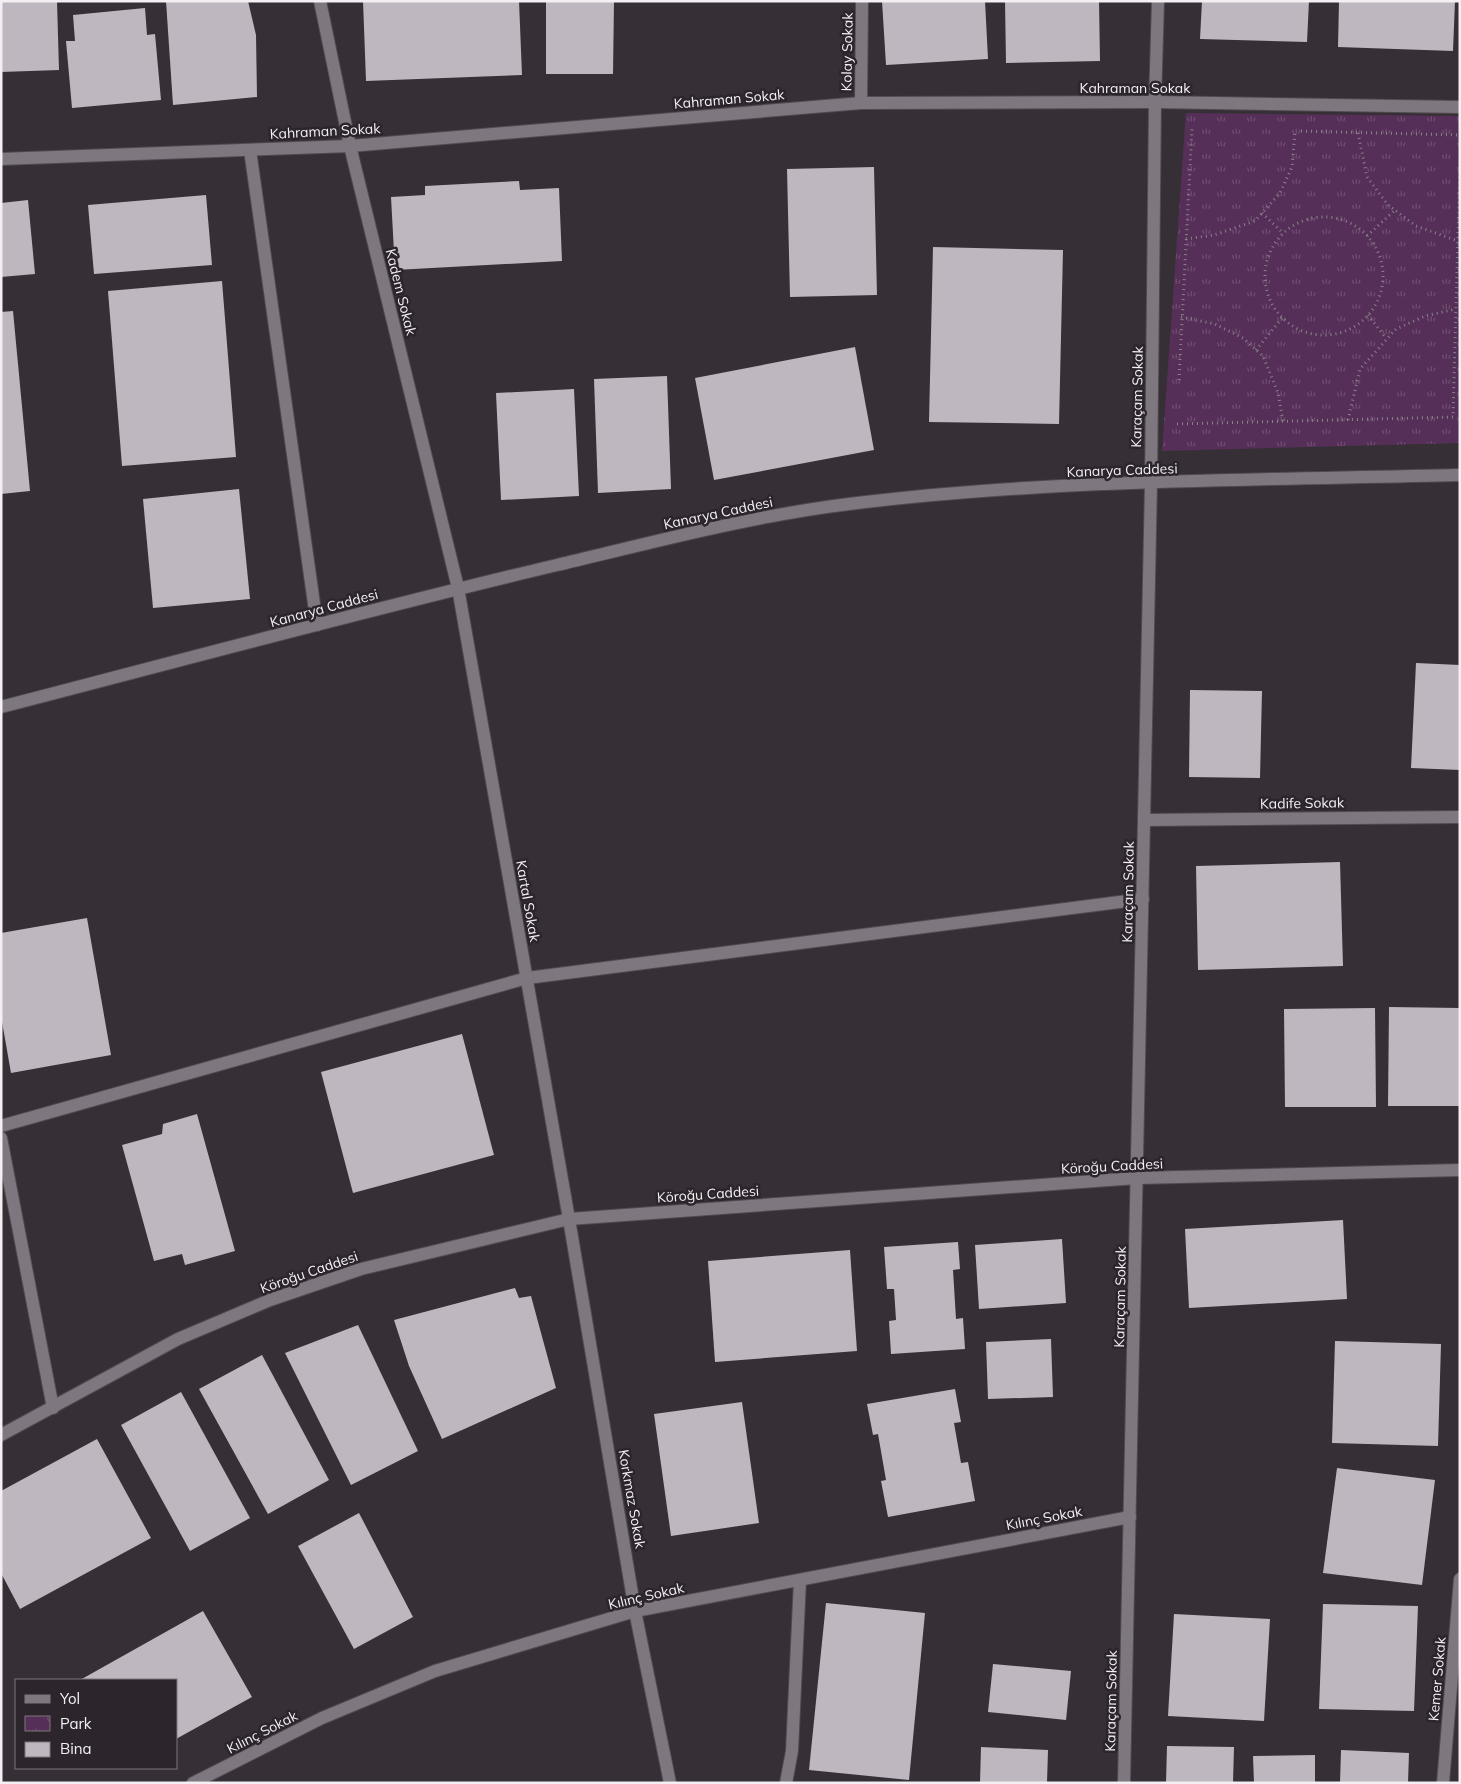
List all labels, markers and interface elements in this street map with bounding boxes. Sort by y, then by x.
street label: Kolay Sokak [837,12,857,92]
street label: Kahraman Sokak [1080,79,1191,97]
street label: Kahraman Sokak [673,85,786,113]
street label: Kahraman Sokak [269,119,382,143]
street label: Kadem Sokak [382,247,421,338]
street label: Karaçam Sokak [1127,345,1147,448]
street label: Kanarya Caddesi [1066,459,1178,481]
street label: Kanarya Caddesi [662,493,774,533]
street label: Kanarya Caddesi [268,585,380,631]
street label: Kadife Sokak [1260,793,1345,813]
street label: Karaçam Sokak [1118,840,1138,943]
street label: Kartal Sokak [512,859,544,944]
street label: Köroğu Caddesi [1060,1154,1164,1178]
street label: Köroğu Caddesi [656,1181,760,1207]
street label: Karaçam Sokak [1110,1245,1130,1348]
street label: Köroğu Caddesi [258,1247,360,1297]
street label: Korkmaz Sokak [614,1448,650,1551]
street label: Kılınç Sokak [1004,1502,1084,1534]
street label: Kılınç Sokak [606,1578,686,1613]
street label: Kemer Sokak [1424,1635,1450,1722]
street label: Karaçam Sokak [1101,1649,1121,1752]
legend [15,1679,178,1769]
text: Yol [59,1689,80,1708]
street label: Kılınç Sokak [224,1706,301,1758]
text: Park [60,1714,92,1733]
text: Bina [60,1739,92,1758]

